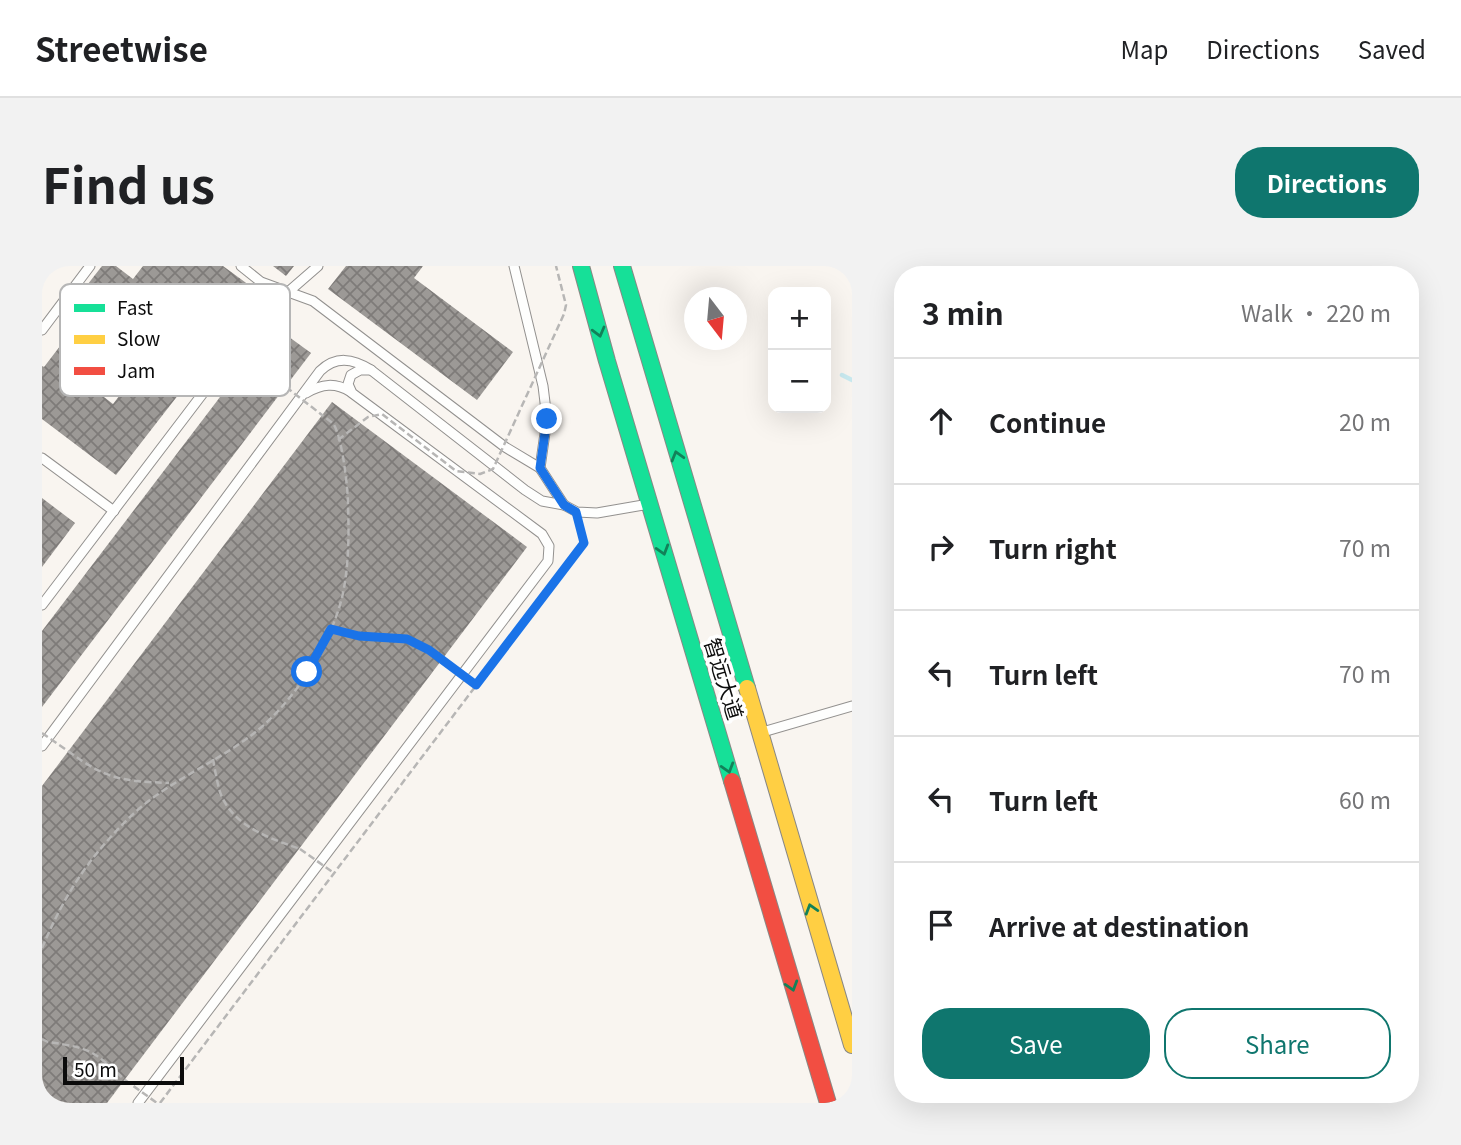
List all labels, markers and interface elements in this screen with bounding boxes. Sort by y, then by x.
text: Streetwise [35,24,208,72]
text: Map [1120,31,1168,66]
text: Directions [1206,31,1320,66]
text: Saved [1358,31,1426,66]
text: Find us [42,147,215,218]
button: Directions [1235,147,1419,218]
legend [60,284,290,396]
north arrow [684,287,747,350]
map controls [768,287,831,413]
button: + [768,287,831,350]
text: 3 min [922,290,1004,334]
text: Fast [117,293,153,320]
text: Walk · 220 m [1241,295,1391,329]
text: Slow [117,324,160,351]
one-way arrow [591,326,605,338]
button: − [768,350,831,413]
text: Jam [117,356,155,383]
icon: ahead [922,402,960,440]
route end [531,403,562,434]
text: Continue [989,403,1106,440]
text: 20 m [1339,404,1391,438]
one-way arrow [671,450,686,462]
icon: right [922,528,960,566]
text: Turn right [989,529,1117,566]
text: 70 m [1339,530,1391,564]
one-way arrow [654,544,669,556]
street label: 智远大道 [698,634,752,723]
icon: left [922,654,960,692]
text: Turn left [989,655,1098,692]
route start [291,656,322,687]
text: 70 m [1339,656,1391,690]
one-way arrow [719,762,734,774]
icon: left [922,780,960,818]
text: Turn left [989,781,1098,818]
text: 60 m [1339,782,1391,816]
one-way arrow [805,903,820,915]
icon: arrive [922,906,960,944]
text: Arrive at destination [989,907,1250,944]
one-way arrow [784,980,799,992]
button: Save [922,1008,1150,1079]
button: Share [1164,1008,1391,1079]
scale bar [63,1054,184,1086]
text: 50 m [74,1055,117,1082]

